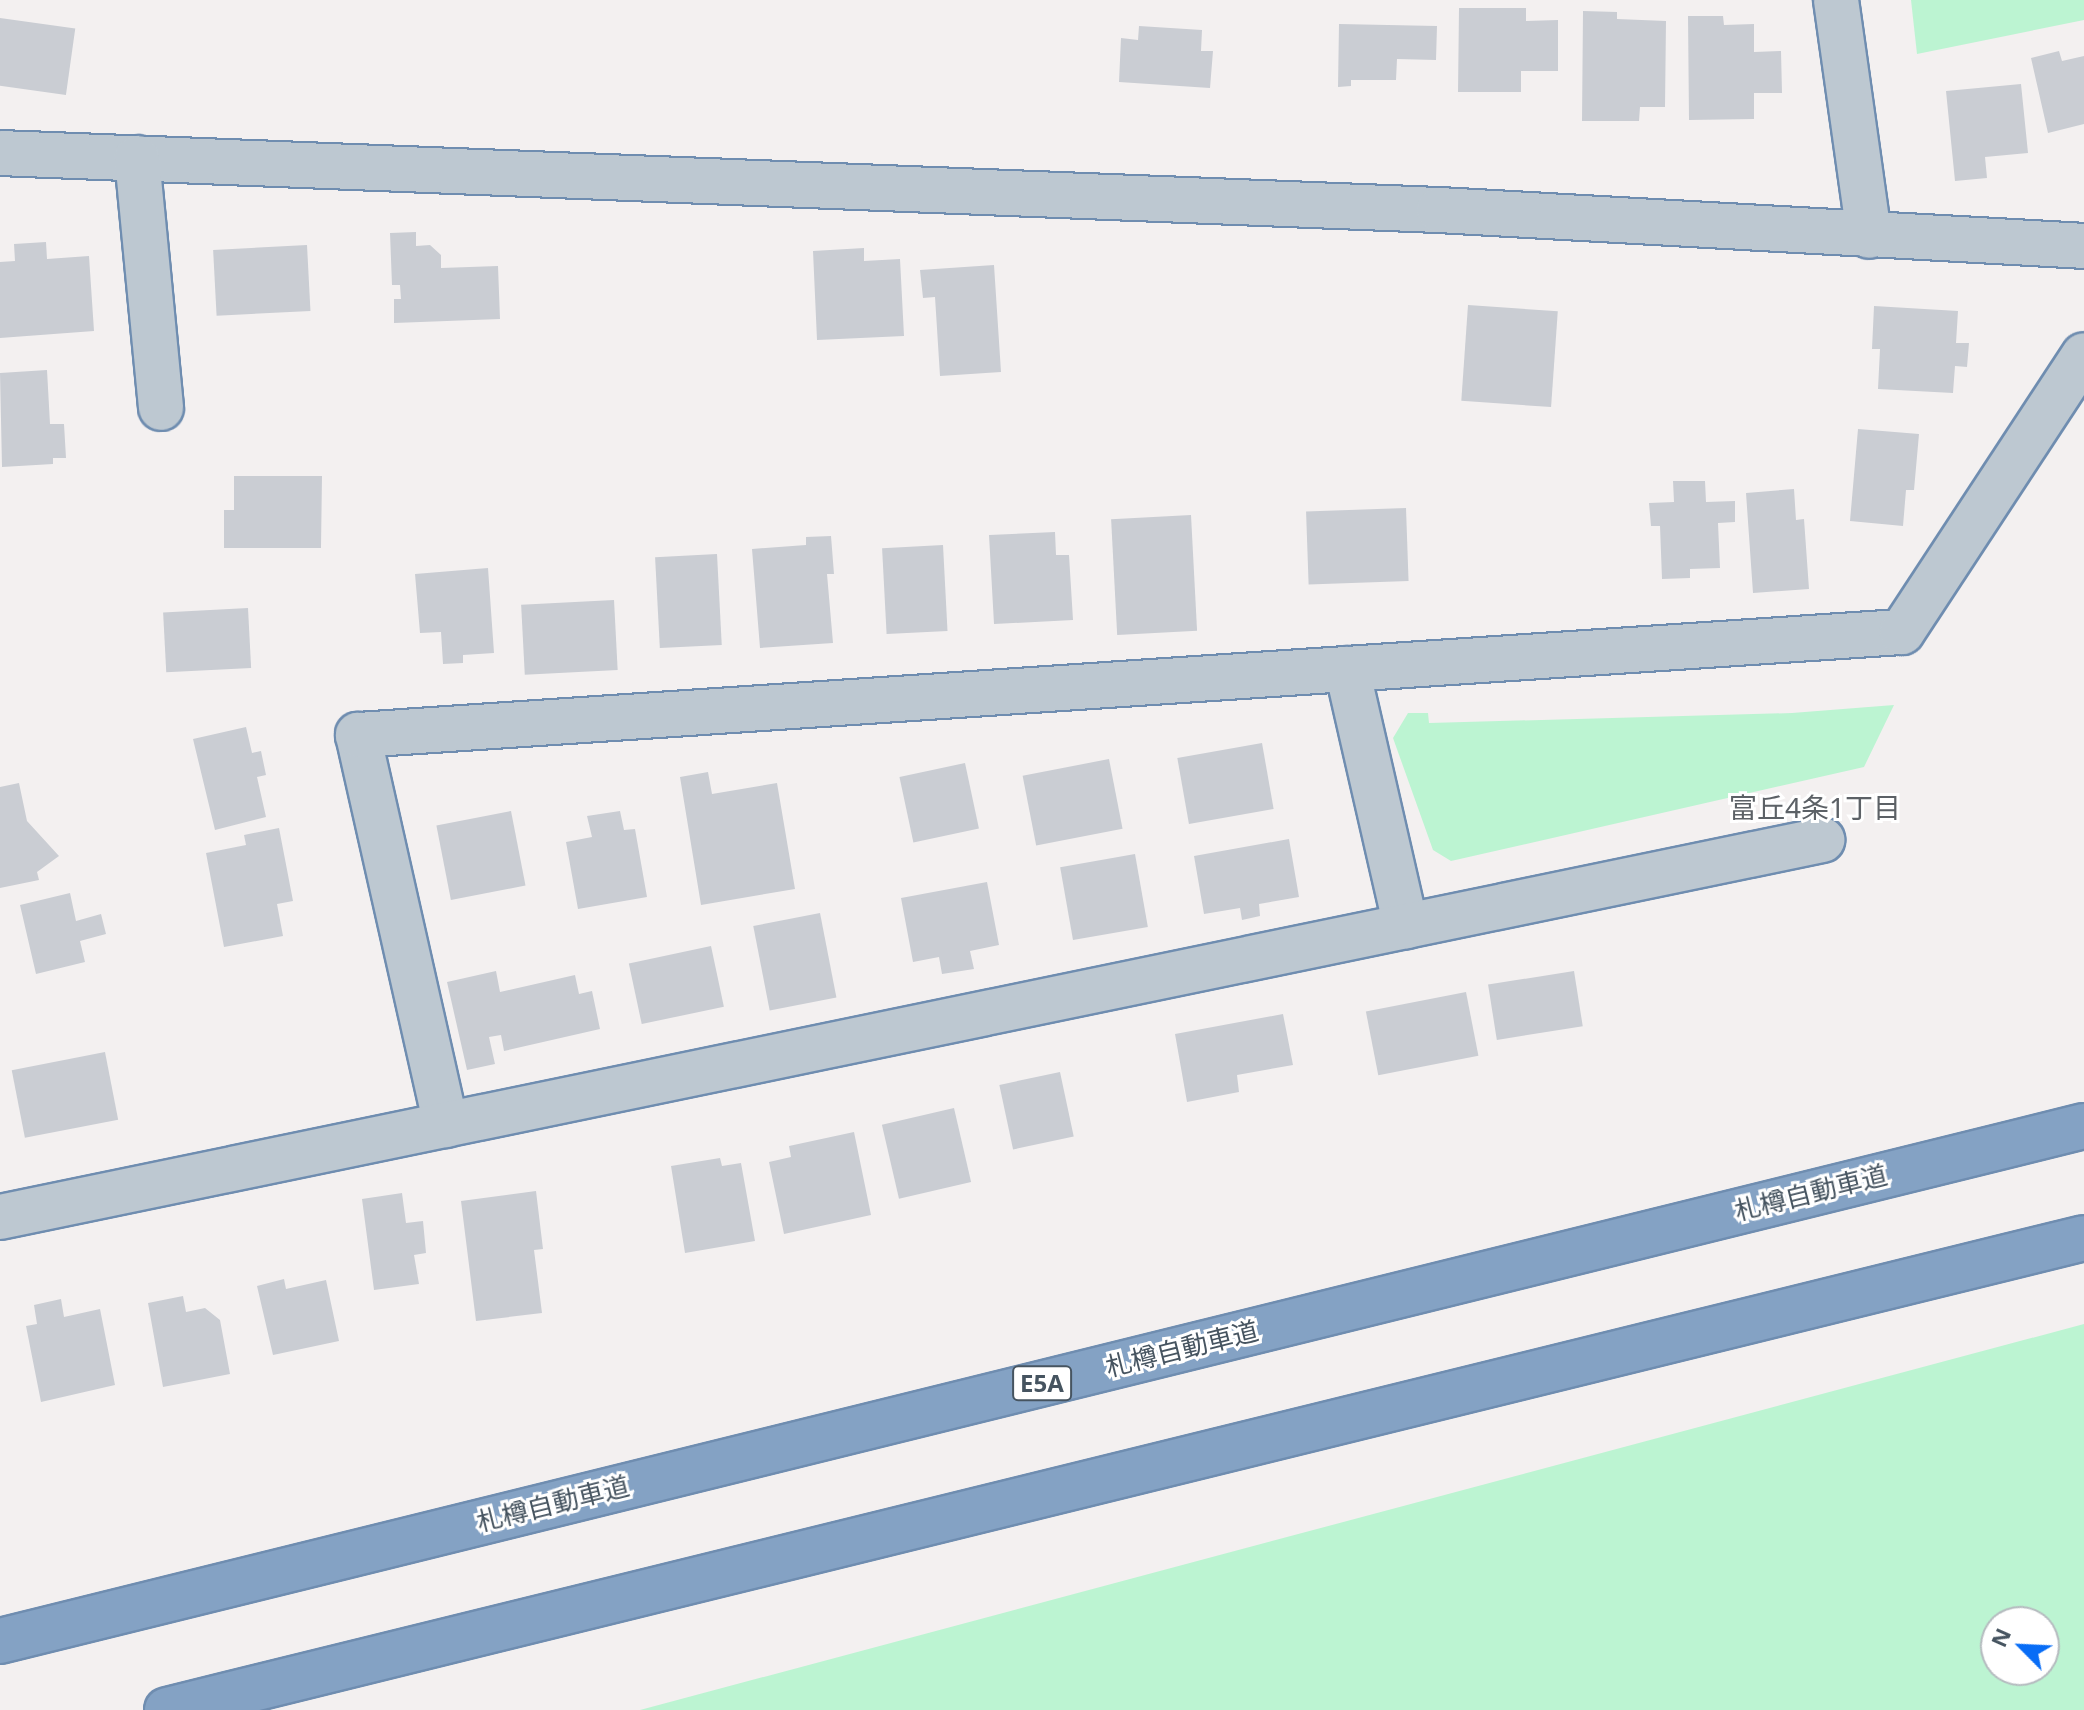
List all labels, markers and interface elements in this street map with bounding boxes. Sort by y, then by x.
district label: 富丘4条1丁目 [1729,790,1901,824]
street label: 札樽自動車道 [1732,1159,1890,1227]
street label: 札樽自動車道 [1103,1315,1261,1383]
road number: E5A [1012,1363,1072,1403]
street label: 札樽自動車道 [474,1470,632,1538]
north arrow [1980,1606,2060,1686]
text: N [1983,1623,2017,1651]

